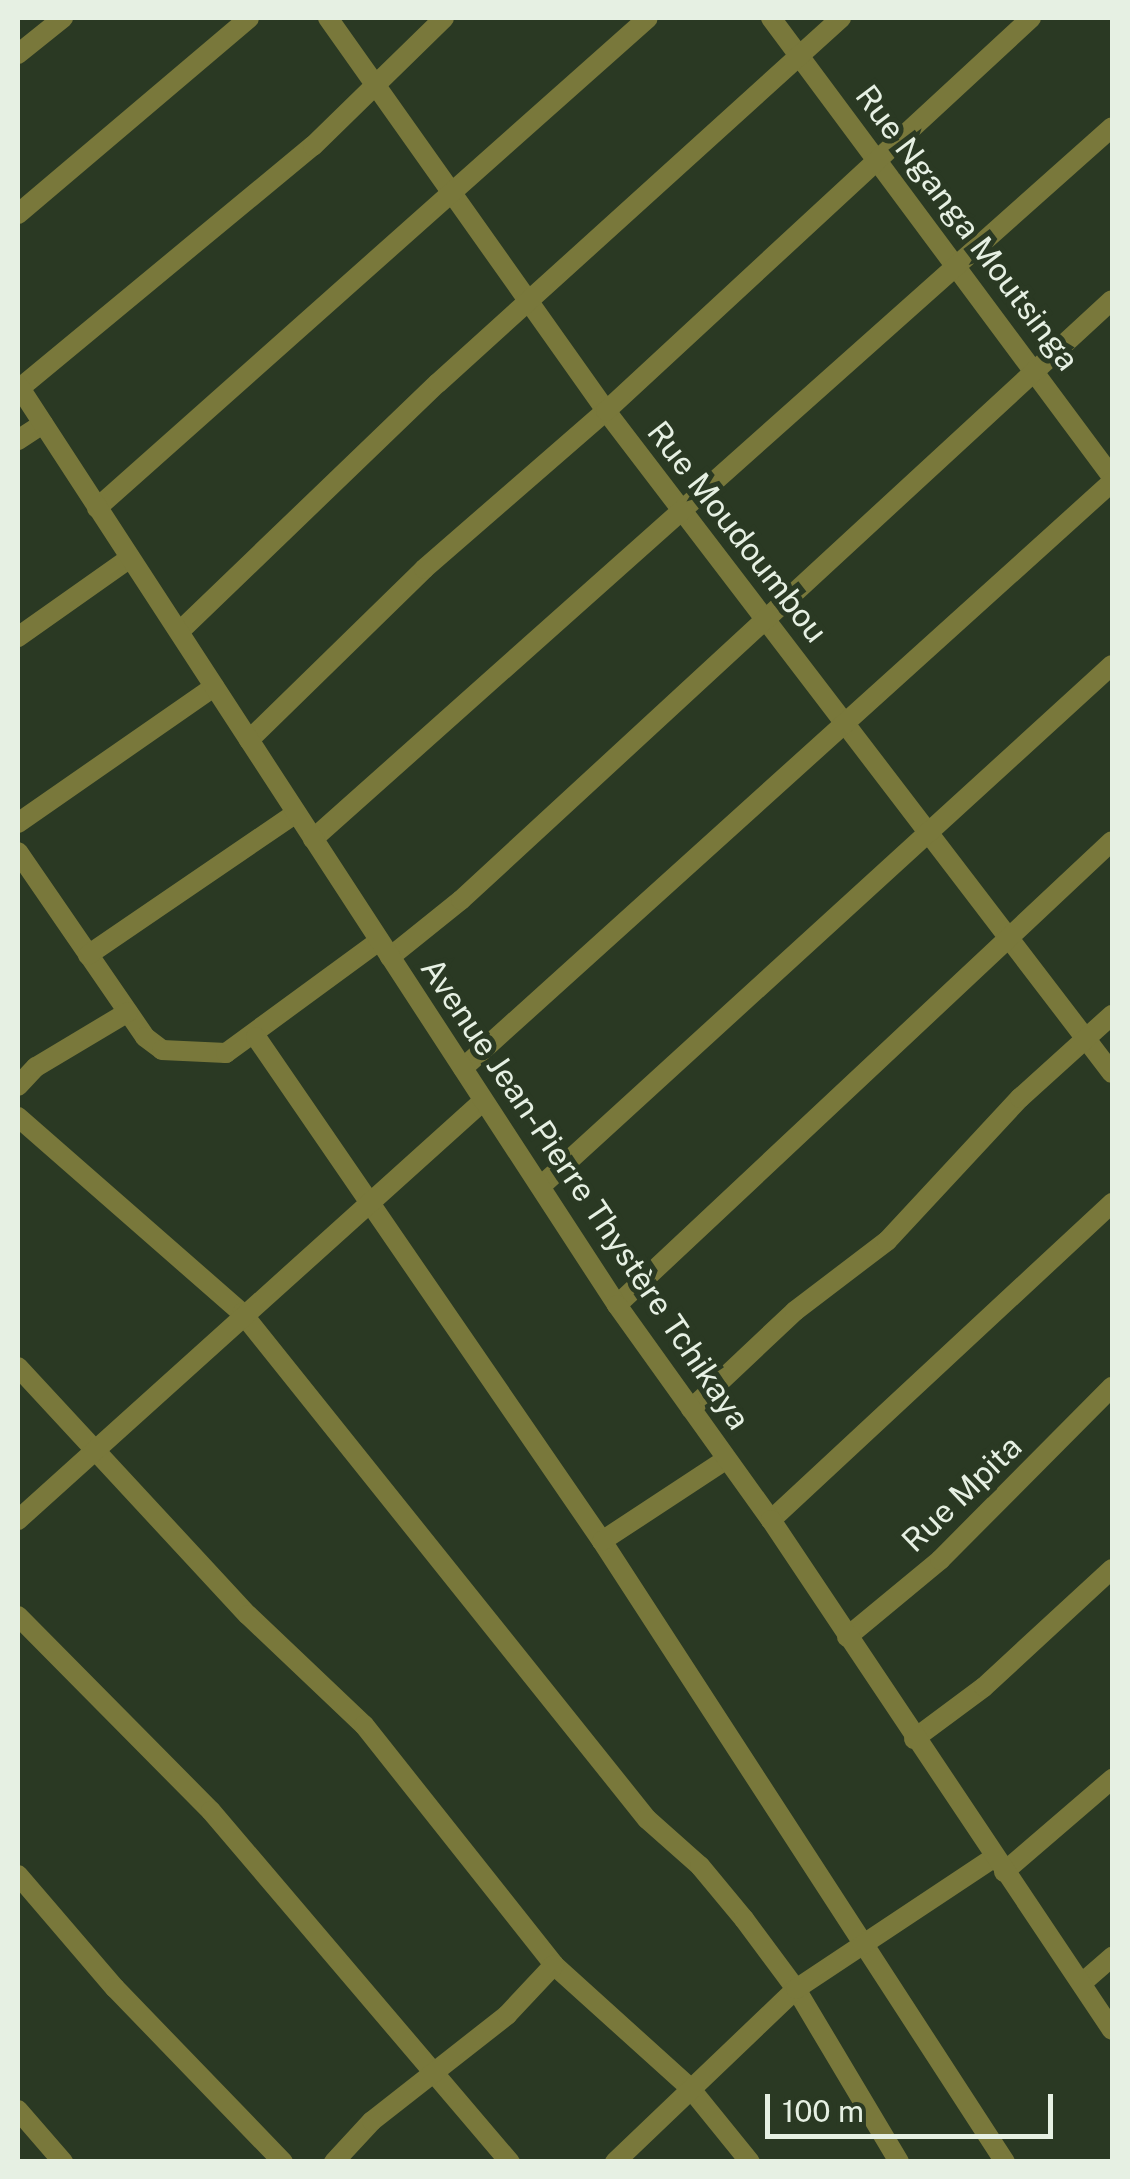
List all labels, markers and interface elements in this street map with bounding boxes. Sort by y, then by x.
street label: Rue Nganga Moutsinga [847,78,1087,378]
street label: Rue Moudoumbou [639,414,835,650]
street label: Avenue Jean-Pierre Thystère Tchikaya [412,951,758,1437]
street label: Rue Mpita [894,1428,1030,1560]
scale bar [770,2074,1058,2136]
text: 100 m [782,2093,864,2129]

